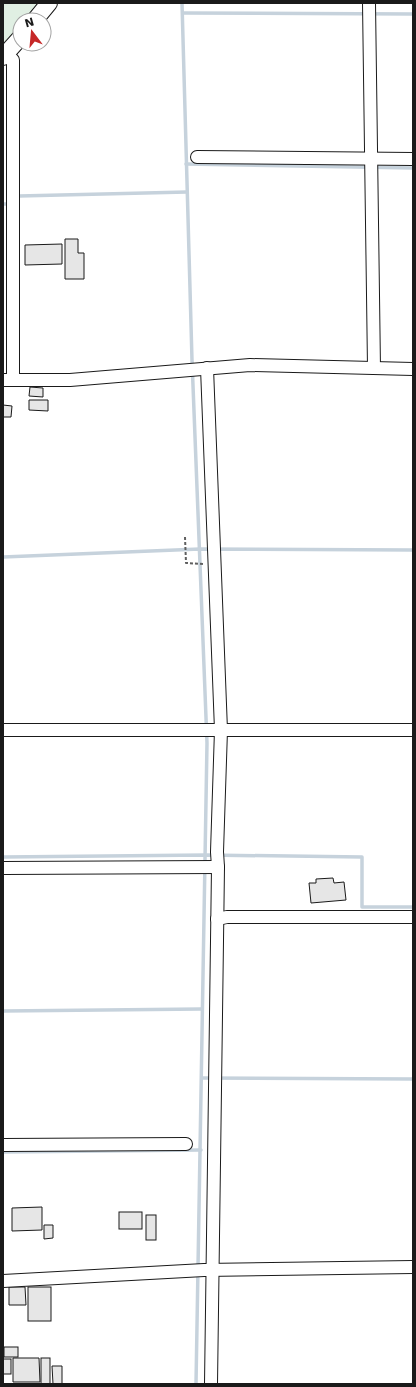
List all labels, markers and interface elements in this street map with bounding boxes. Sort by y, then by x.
north arrow [12,12,52,52]
text: N [23,15,36,30]

